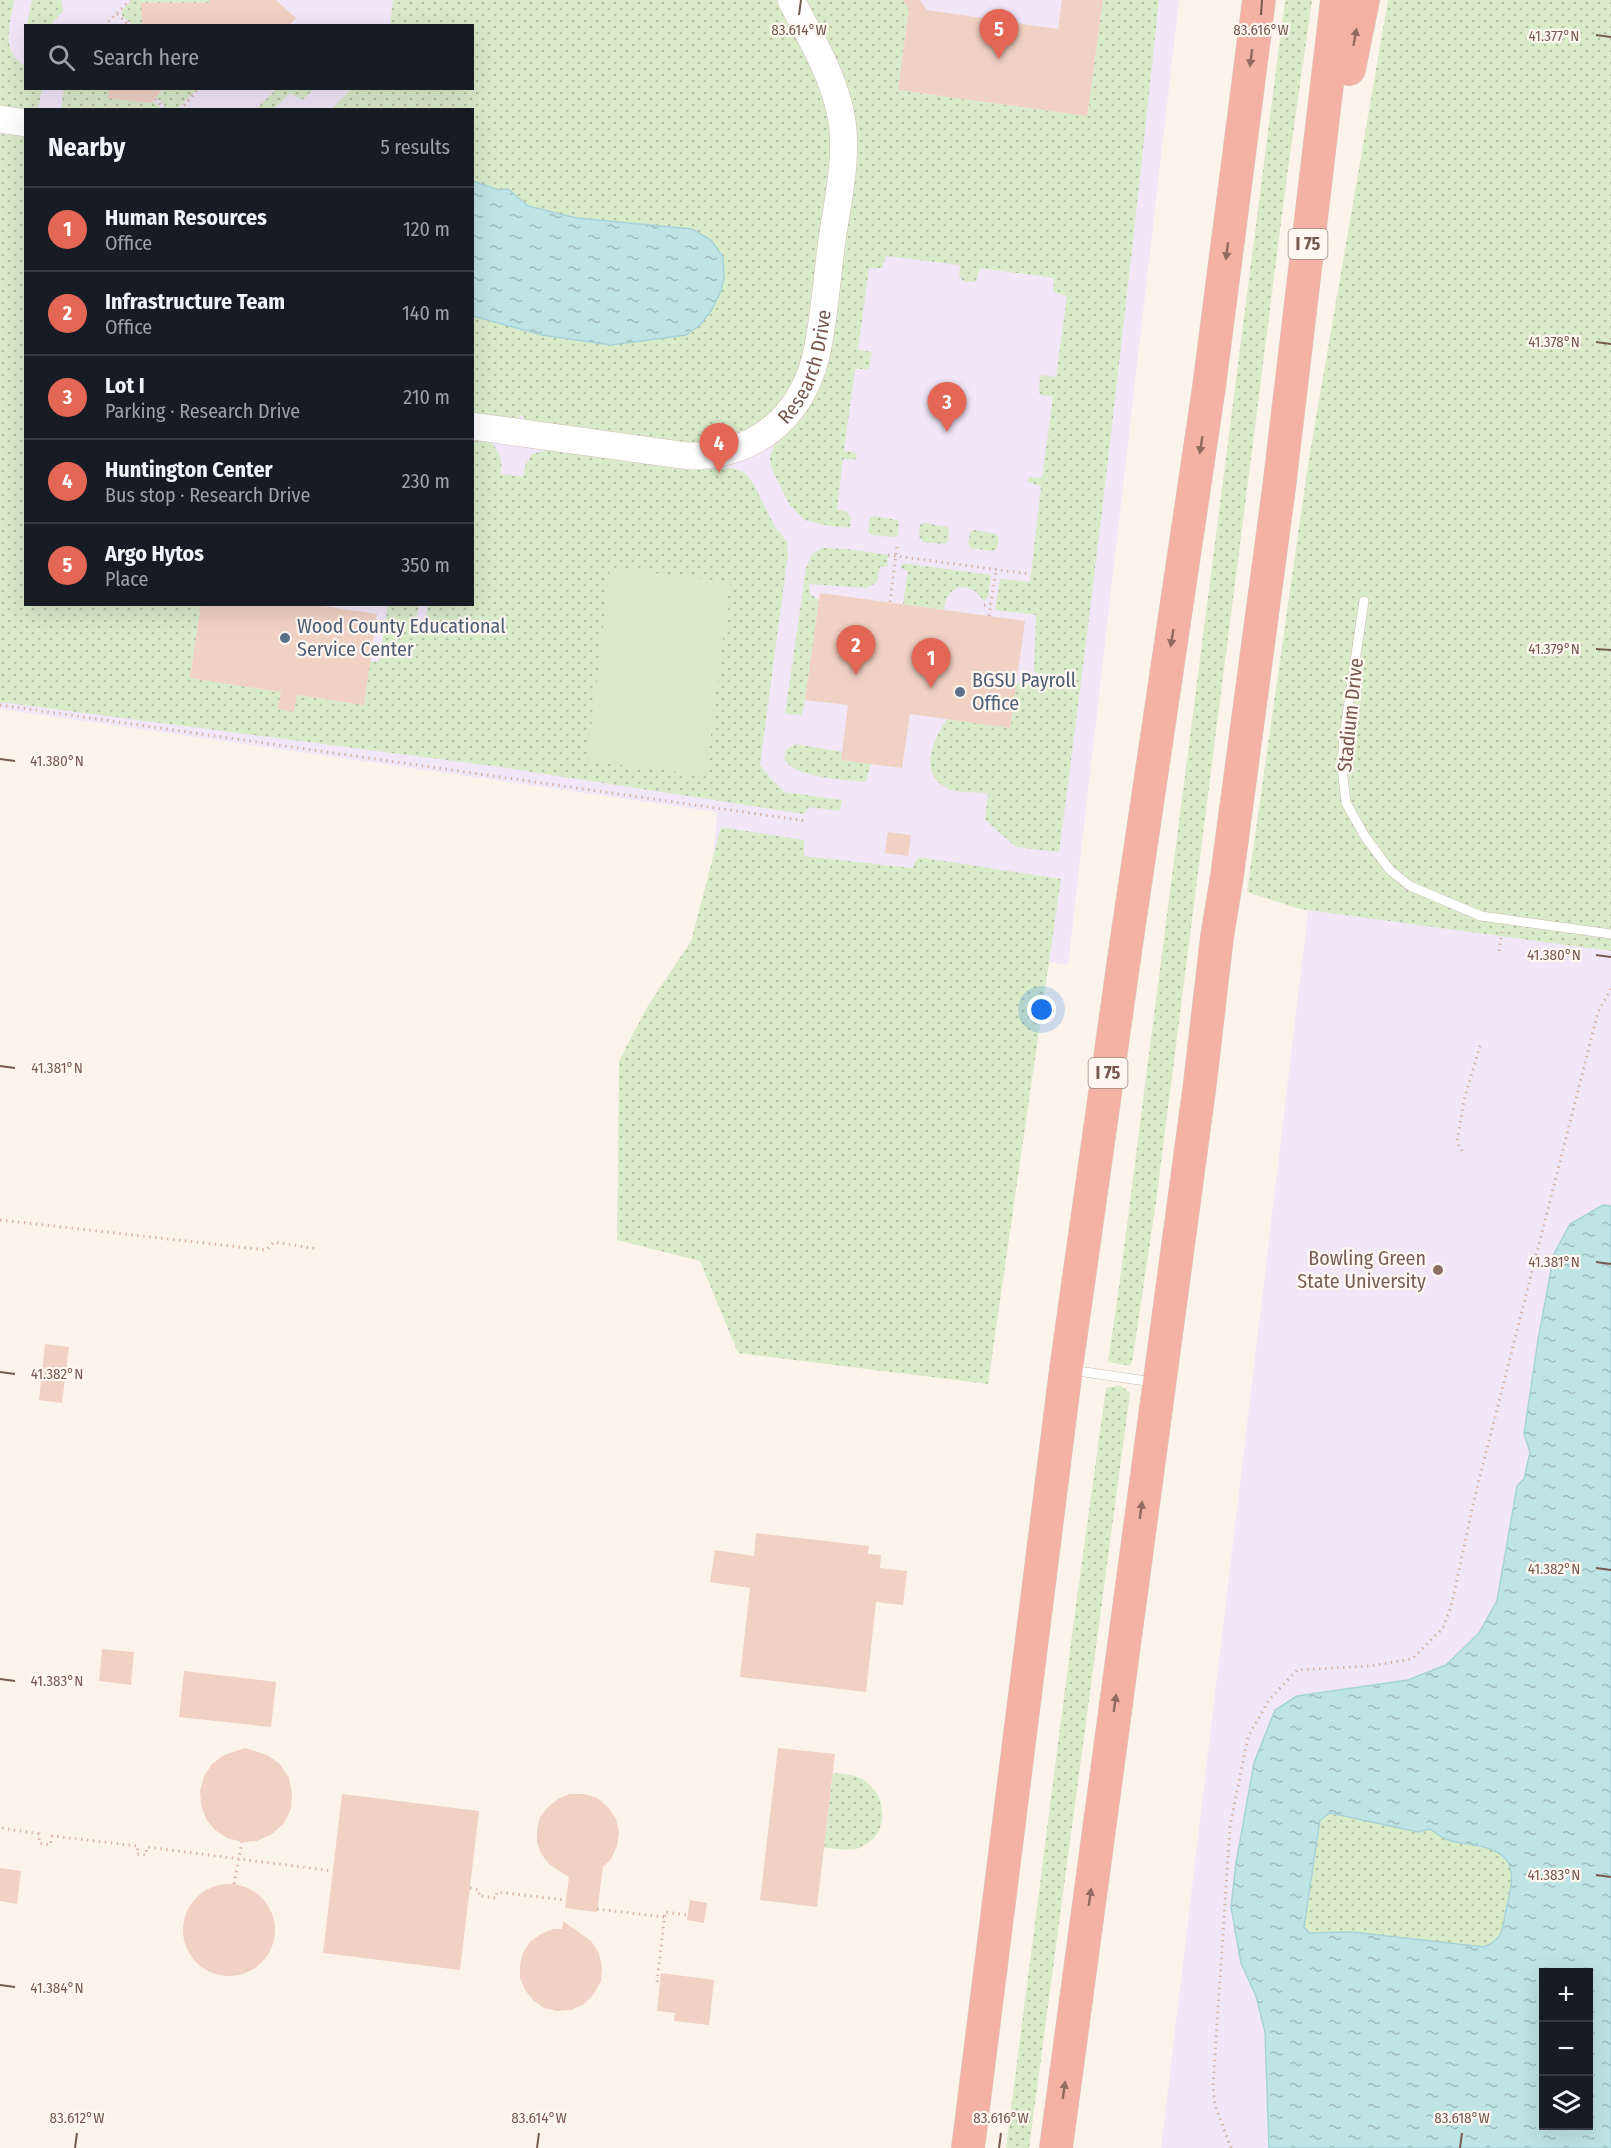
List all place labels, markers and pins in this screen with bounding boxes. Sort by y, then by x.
pin: 5 [980,10,1018,59]
pin: 3 [928,382,966,432]
pin: 4 [700,424,738,473]
place label: Wood County Educational Service Center [297,614,505,661]
pin: 2 [836,626,876,675]
marker: Wood County Educational Service Center [278,631,292,645]
pin: 1 [912,638,950,688]
place label: BGSU Payroll Office [972,668,1076,715]
marker: BGSU Payroll Office [953,685,967,699]
place label: Bowling Green State University [1297,1246,1426,1293]
marker: Bowling Green State University [1431,1263,1445,1277]

